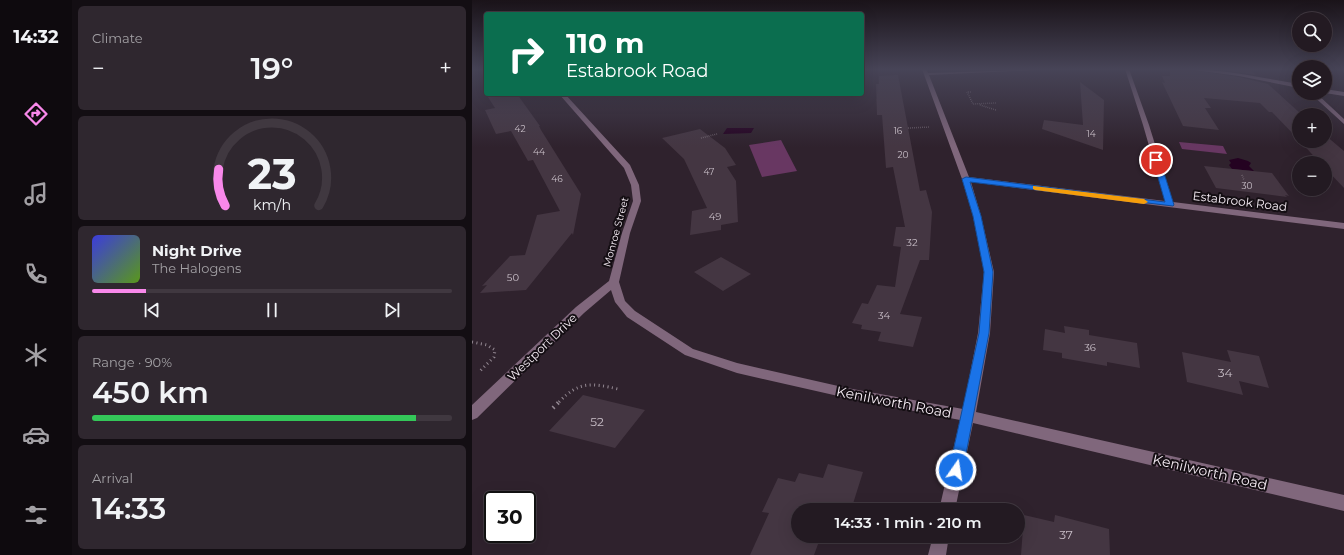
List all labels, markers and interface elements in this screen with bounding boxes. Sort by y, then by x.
map controls [1292,12,1332,196]
button: search [1292,12,1332,52]
text: 14:32 [13,26,59,48]
text: 110 m [566,26,644,60]
icon: right [500,28,552,80]
text: Climate [92,30,143,46]
text: 19° [251,50,293,87]
text: − [92,55,105,82]
text: + [439,55,452,82]
text: Estabrook Road [566,60,709,82]
button: layers [1292,60,1332,100]
icon: directions [22,100,50,128]
button: + [1292,108,1332,148]
house number: 42 [514,123,526,134]
house number: 16 [894,125,903,136]
house number: 14 [1086,128,1096,139]
pin [1139,143,1173,177]
house number: 44 [533,146,545,157]
text: 23 [247,149,297,199]
house number: 20 [897,149,909,160]
icon: arrive [1145,149,1167,171]
button: − [1292,156,1332,196]
house number: 47 [704,166,714,177]
house number: 46 [551,173,563,184]
icon: music [22,180,50,208]
house number: 30 [1241,180,1253,191]
street label: Estabrook Road [1192,188,1288,214]
text: km/h [253,195,291,213]
street label: Monroe Street [600,196,632,268]
house number: 49 [709,210,721,223]
house number: 32 [906,236,918,249]
text: Night Drive [152,241,242,260]
icon: phone [22,260,50,288]
text: The Halogens [152,260,241,276]
house number: 50 [507,271,520,284]
icon: previous [141,299,163,321]
icon: pause [261,299,283,321]
icon: next [381,299,403,321]
house number: 34 [878,309,891,322]
street label: Westport Drive [504,310,580,384]
icon: climate [22,341,50,369]
house number: 36 [1084,341,1096,354]
text: Range · 90% [92,354,172,370]
house number: 34 [1218,365,1232,380]
text: 450 km [92,374,209,411]
street label: Kenilworth Road [835,382,953,422]
house number: 52 [590,414,604,429]
icon: car [22,421,50,449]
position arrow [935,449,977,491]
street label: Kenilworth Road [1151,450,1269,494]
text: Arrival [92,470,133,486]
text: 14:33 [92,490,166,527]
speed limit sign: 30 [484,491,536,543]
icon: filters [22,501,50,529]
text: 14:33 · 1 min · 210 m [835,513,981,532]
house number: 37 [1059,527,1073,542]

